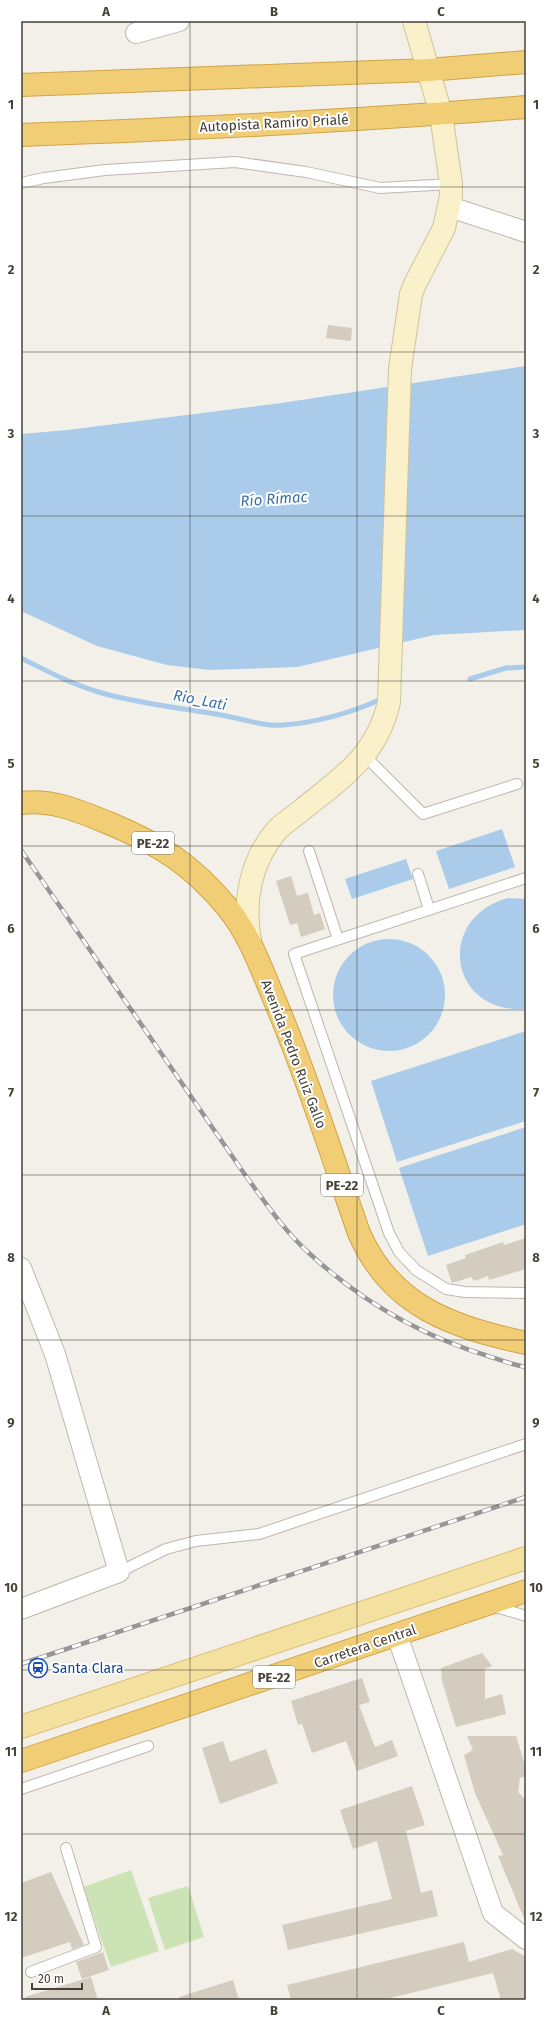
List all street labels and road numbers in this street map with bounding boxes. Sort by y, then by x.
street label: Autopista Ramiro Prialé [199,111,349,136]
road number: PE-22 [132,832,174,854]
street label: Avenida Pedro Ruiz Gallo [257,977,330,1131]
road number: PE-22 [321,1174,363,1196]
street label: Carretera Central [312,1621,419,1672]
road number: PE-22 [253,1666,295,1688]

